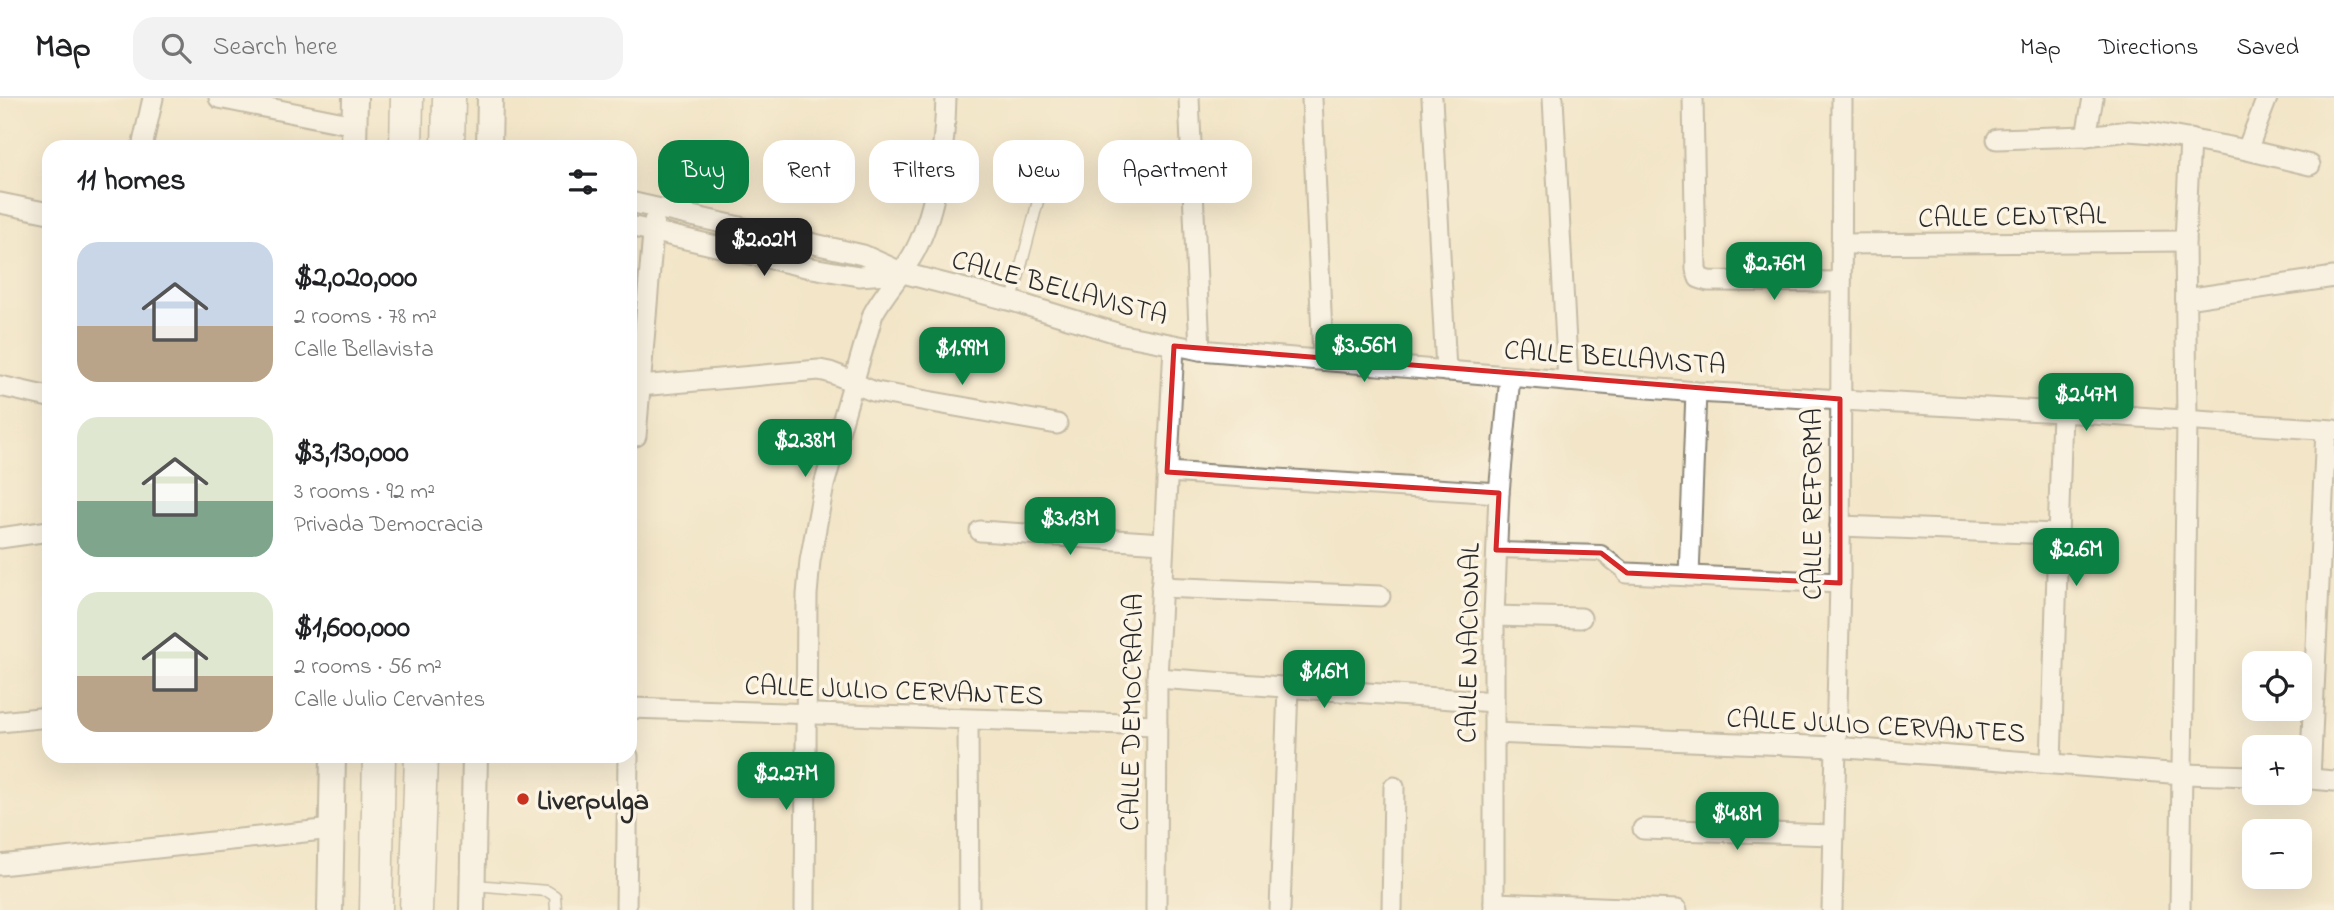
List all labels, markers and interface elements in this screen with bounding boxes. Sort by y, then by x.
search box [133,17,623,80]
text: Map [35,24,91,72]
icon: search [157,29,195,67]
text: Search here [213,29,337,67]
text: Map [2020,31,2061,66]
text: Directions [2099,31,2198,66]
text: Saved [2236,31,2299,66]
chip: Buy [658,140,749,203]
chip: Rent [763,140,855,203]
chip: Filters [869,140,979,203]
chip: New [993,140,1084,203]
chip: Apartment [1098,140,1252,203]
text: 11 homes [77,160,185,204]
icon: filters [564,163,602,201]
street label: CALLE CENTRAL [1918,196,2107,241]
pin: $2.02M [707,218,821,278]
text: $2.02M [731,224,797,257]
street label: CALLE BELLAVISTA [947,241,1172,338]
pin: $2.76M [1717,242,1831,302]
text: $2.76M [1742,248,1806,281]
text: $2,020,000 [294,257,417,301]
icon: home [133,270,217,354]
text: 2 rooms · 78 m² [294,301,437,334]
pin: $3.56M [1307,324,1421,384]
pin: $1.99M [905,328,1019,387]
text: $3.56M [1331,330,1397,363]
street label: CALLE BELLAVISTA [1503,331,1727,388]
text: $1.99M [935,333,989,366]
text: Calle Bellavista [294,334,434,367]
pin: $2.47M [2029,374,2143,433]
text: $2.47M [2055,379,2117,412]
street label: CALLE REFORMA [1794,408,1835,600]
pin: $2.38M [748,420,862,479]
text: $2.38M [774,425,836,458]
text: $3,130,000 [294,432,409,476]
icon: home [133,445,217,529]
text: 3 rooms · 92 m² [294,476,435,509]
pin: $3.13M [1013,498,1127,557]
text: $3.13M [1041,503,1099,536]
text: Privada Democracia [294,509,483,542]
pin: $2.6M [2027,528,2125,588]
text: $2.6M [2049,534,2103,567]
street label: CALLE NACIONAL [1448,542,1493,744]
street label: CALLE DEMOCRACIA [1111,593,1156,831]
text: $1,600,000 [294,607,410,651]
icon: home [133,620,217,704]
pin: $1.6M [1275,650,1373,710]
text: 2 rooms · 56 m² [294,651,442,684]
map controls [2242,651,2312,889]
button: locate [2242,651,2312,721]
text: $1.6M [1299,656,1349,689]
street label: CALLE JULIO CERVANTES [744,667,1044,718]
text: Calle Julio Cervantes [294,684,485,717]
street label: CALLE JULIO CERVANTES [1725,699,2026,756]
button: + [2242,735,2312,805]
pin: $2.27M [729,752,843,812]
text: $2.27M [754,758,818,791]
place label: Liverpulga [537,782,649,824]
marker: Liverpulga [515,791,531,807]
pin: $4.8M [1688,792,1786,852]
text: $4.8M [1712,798,1762,831]
button: − [2242,819,2312,889]

